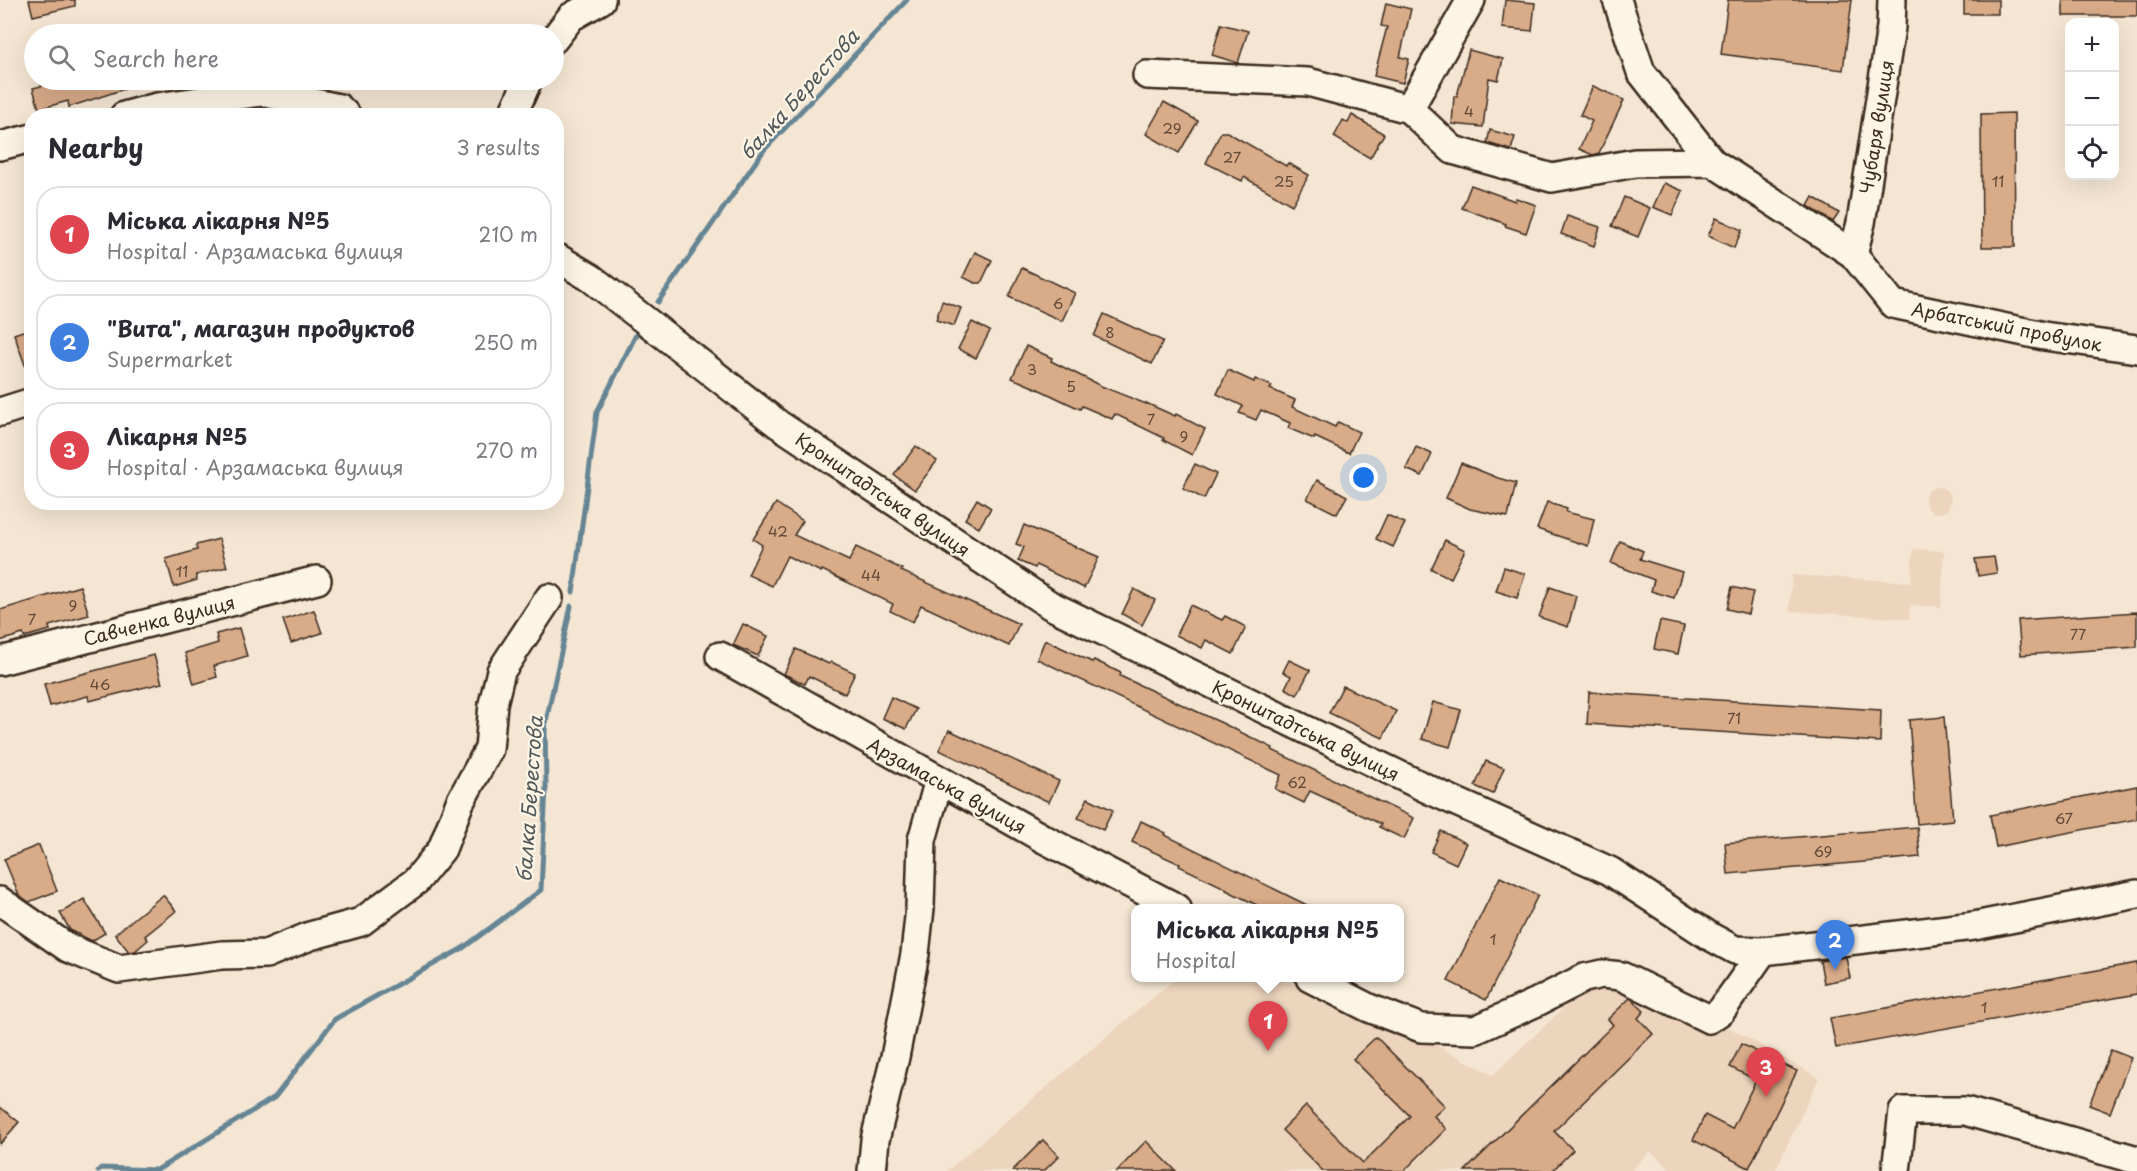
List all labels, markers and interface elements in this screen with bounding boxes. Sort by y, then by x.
map controls [2065,18,2119,180]
button: + [2065,18,2119,72]
water label: балка Берестова [732,22,866,166]
search box [24,24,564,90]
icon: search [45,41,78,74]
text: Search here [93,41,219,74]
street label: Чубаря вулиця [1852,58,1900,196]
button: − [2065,72,2119,126]
house number: 4 [1464,99,1474,122]
house number: 29 [1162,116,1182,139]
button: locate [2065,126,2119,180]
text: Nearby [48,128,143,167]
text: 3 results [457,132,540,162]
house number: 27 [1223,145,1242,168]
house number: 25 [1274,169,1294,192]
house number: 11 [1992,169,2004,192]
text: Міська лікарня №5 [107,203,330,236]
text: 1 [65,219,74,249]
text: 210 m [479,219,538,249]
text: Hospital · Арзамаська вулиця [107,236,404,266]
house number: 6 [1053,291,1063,314]
street label: Арбатський провулок [1909,294,2105,358]
text: "Вита", магазин продуктов [107,311,415,344]
house number: 8 [1105,320,1115,343]
text: 2 [62,327,77,357]
text: 250 m [474,327,538,357]
text: Supermarket [107,344,233,374]
house number: 3 [1027,357,1037,380]
house number: 5 [1066,374,1076,397]
house number: 7 [1147,407,1156,430]
text: Лікарня №5 [107,419,248,452]
house number: 9 [1180,424,1188,447]
street label: Кронштадтська вулиця [790,425,976,563]
text: 3 [63,435,76,465]
text: 270 m [475,435,538,465]
text: Hospital · Арзамаська вулиця [107,452,404,482]
your location [1349,463,1378,492]
house number: 42 [768,519,788,542]
house number: 11 [176,559,188,582]
house number: 44 [861,563,881,586]
street label: Савченка вулиця [80,588,238,652]
house number: 9 [69,593,77,616]
house number: 7 [28,607,37,630]
house number: 77 [2070,622,2086,645]
house number: 46 [90,672,110,695]
street label: Кронштадтська вулиця [1208,673,1404,787]
house number: 71 [1727,706,1741,729]
water label: балка Берестова [508,714,550,883]
street label: Арзамаська вулиця [863,730,1031,840]
house number: 62 [1287,770,1307,793]
house number: 67 [2055,806,2074,829]
house number: 69 [1814,839,1832,862]
popup [1131,904,1404,982]
text: Міська лікарня №5 [1156,912,1379,945]
pin: 2 [1816,920,1854,970]
house number: 1 [1490,927,1496,950]
text: Hospital [1156,945,1236,975]
house number: 1 [1981,995,1987,1018]
pin: 1 [1248,1002,1288,1051]
pin: 3 [1746,1048,1786,1097]

